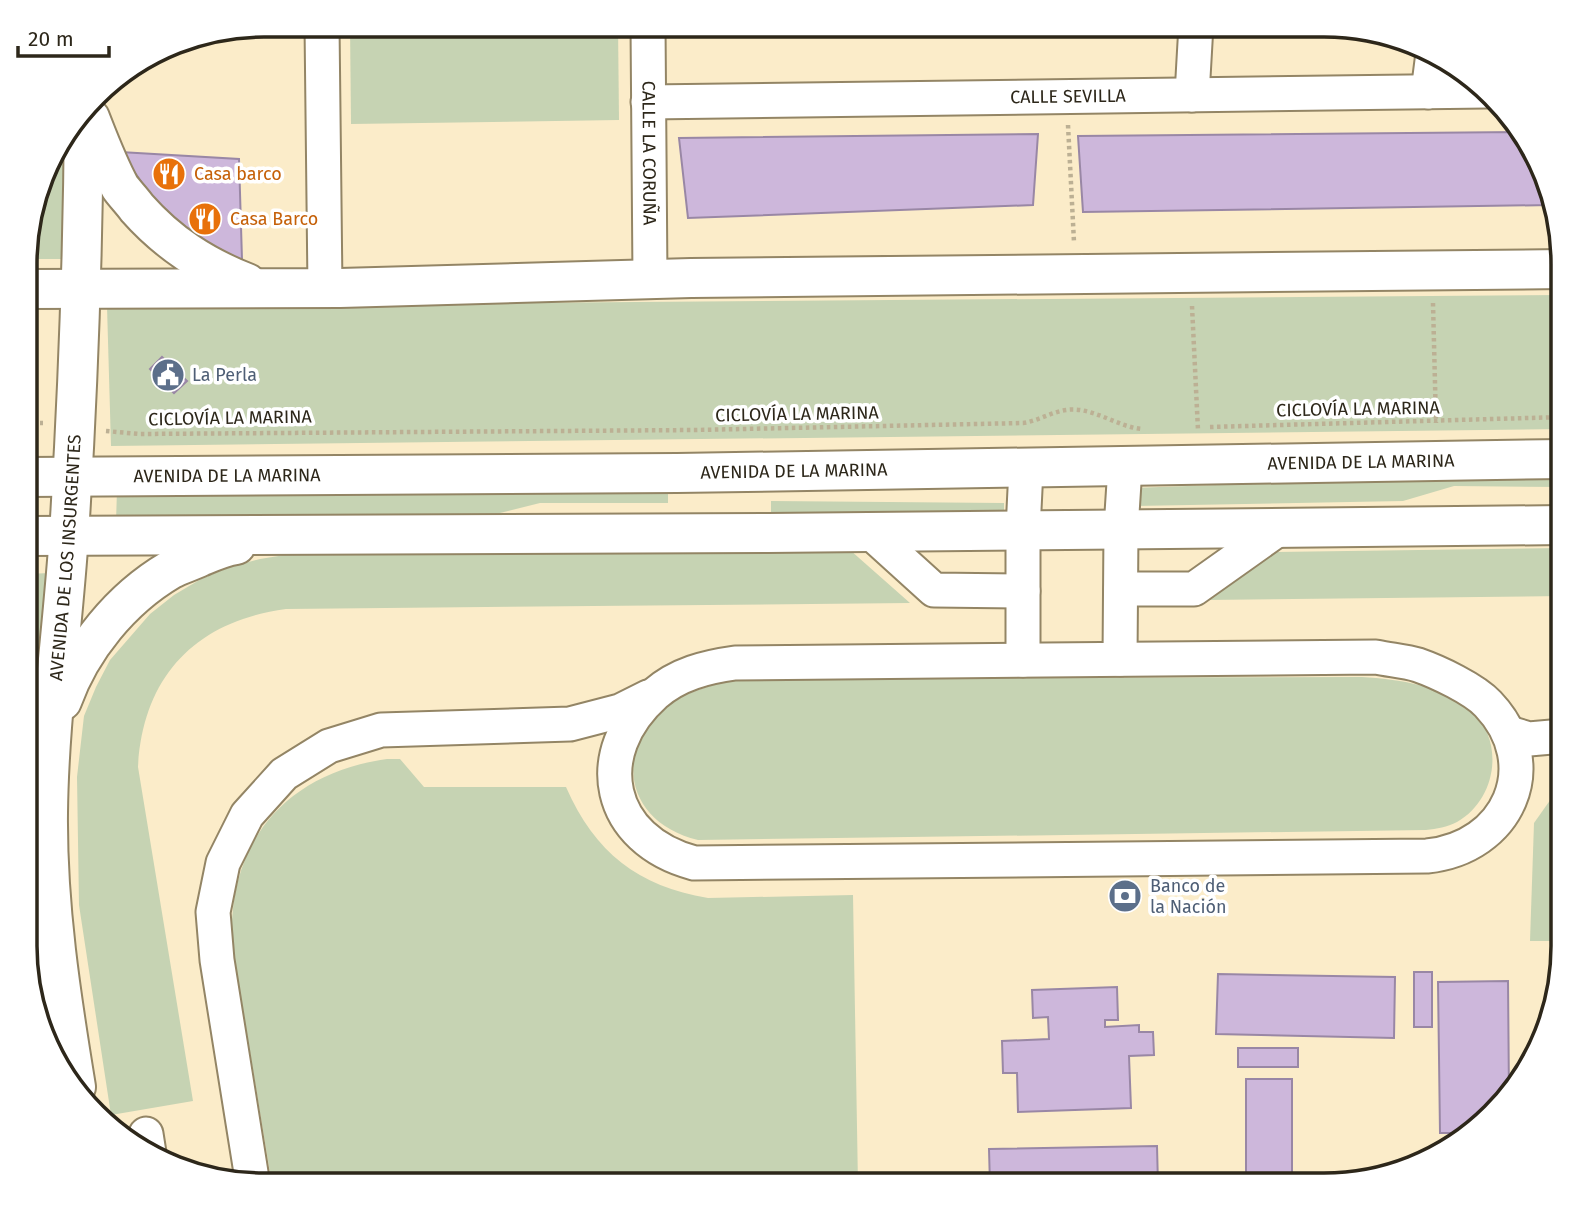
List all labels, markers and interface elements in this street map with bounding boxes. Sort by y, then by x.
scale bar [18,14,108,58]
text: 20 m [28,26,74,52]
street label: CALLE LA CORUÑA [637,81,661,226]
street label: CALLE SEVILLA [1010,85,1127,108]
restaurant icon: Casa barco [150,155,188,193]
place label: Casa barco [194,163,282,185]
restaurant icon: Casa Barco [186,200,224,238]
place label: Casa Barco [230,208,318,230]
public building icon: La Perla [149,356,187,394]
place label: La Perla [192,364,257,386]
street label: CICLOVÍA LA MARINA [1276,396,1441,421]
street label: CICLOVÍA LA MARINA [715,401,880,426]
street label: CICLOVÍA LA MARINA [148,405,313,430]
street label: AVENIDA DE LOS INSURGENTES [45,434,86,682]
street label: AVENIDA DE LA MARINA [1267,450,1455,475]
street label: AVENIDA DE LA MARINA [700,459,888,484]
street label: AVENIDA DE LA MARINA [133,464,321,487]
place label: Banco de la Nación [1150,875,1227,918]
bank icon: Banco de la Nación [1106,877,1144,915]

